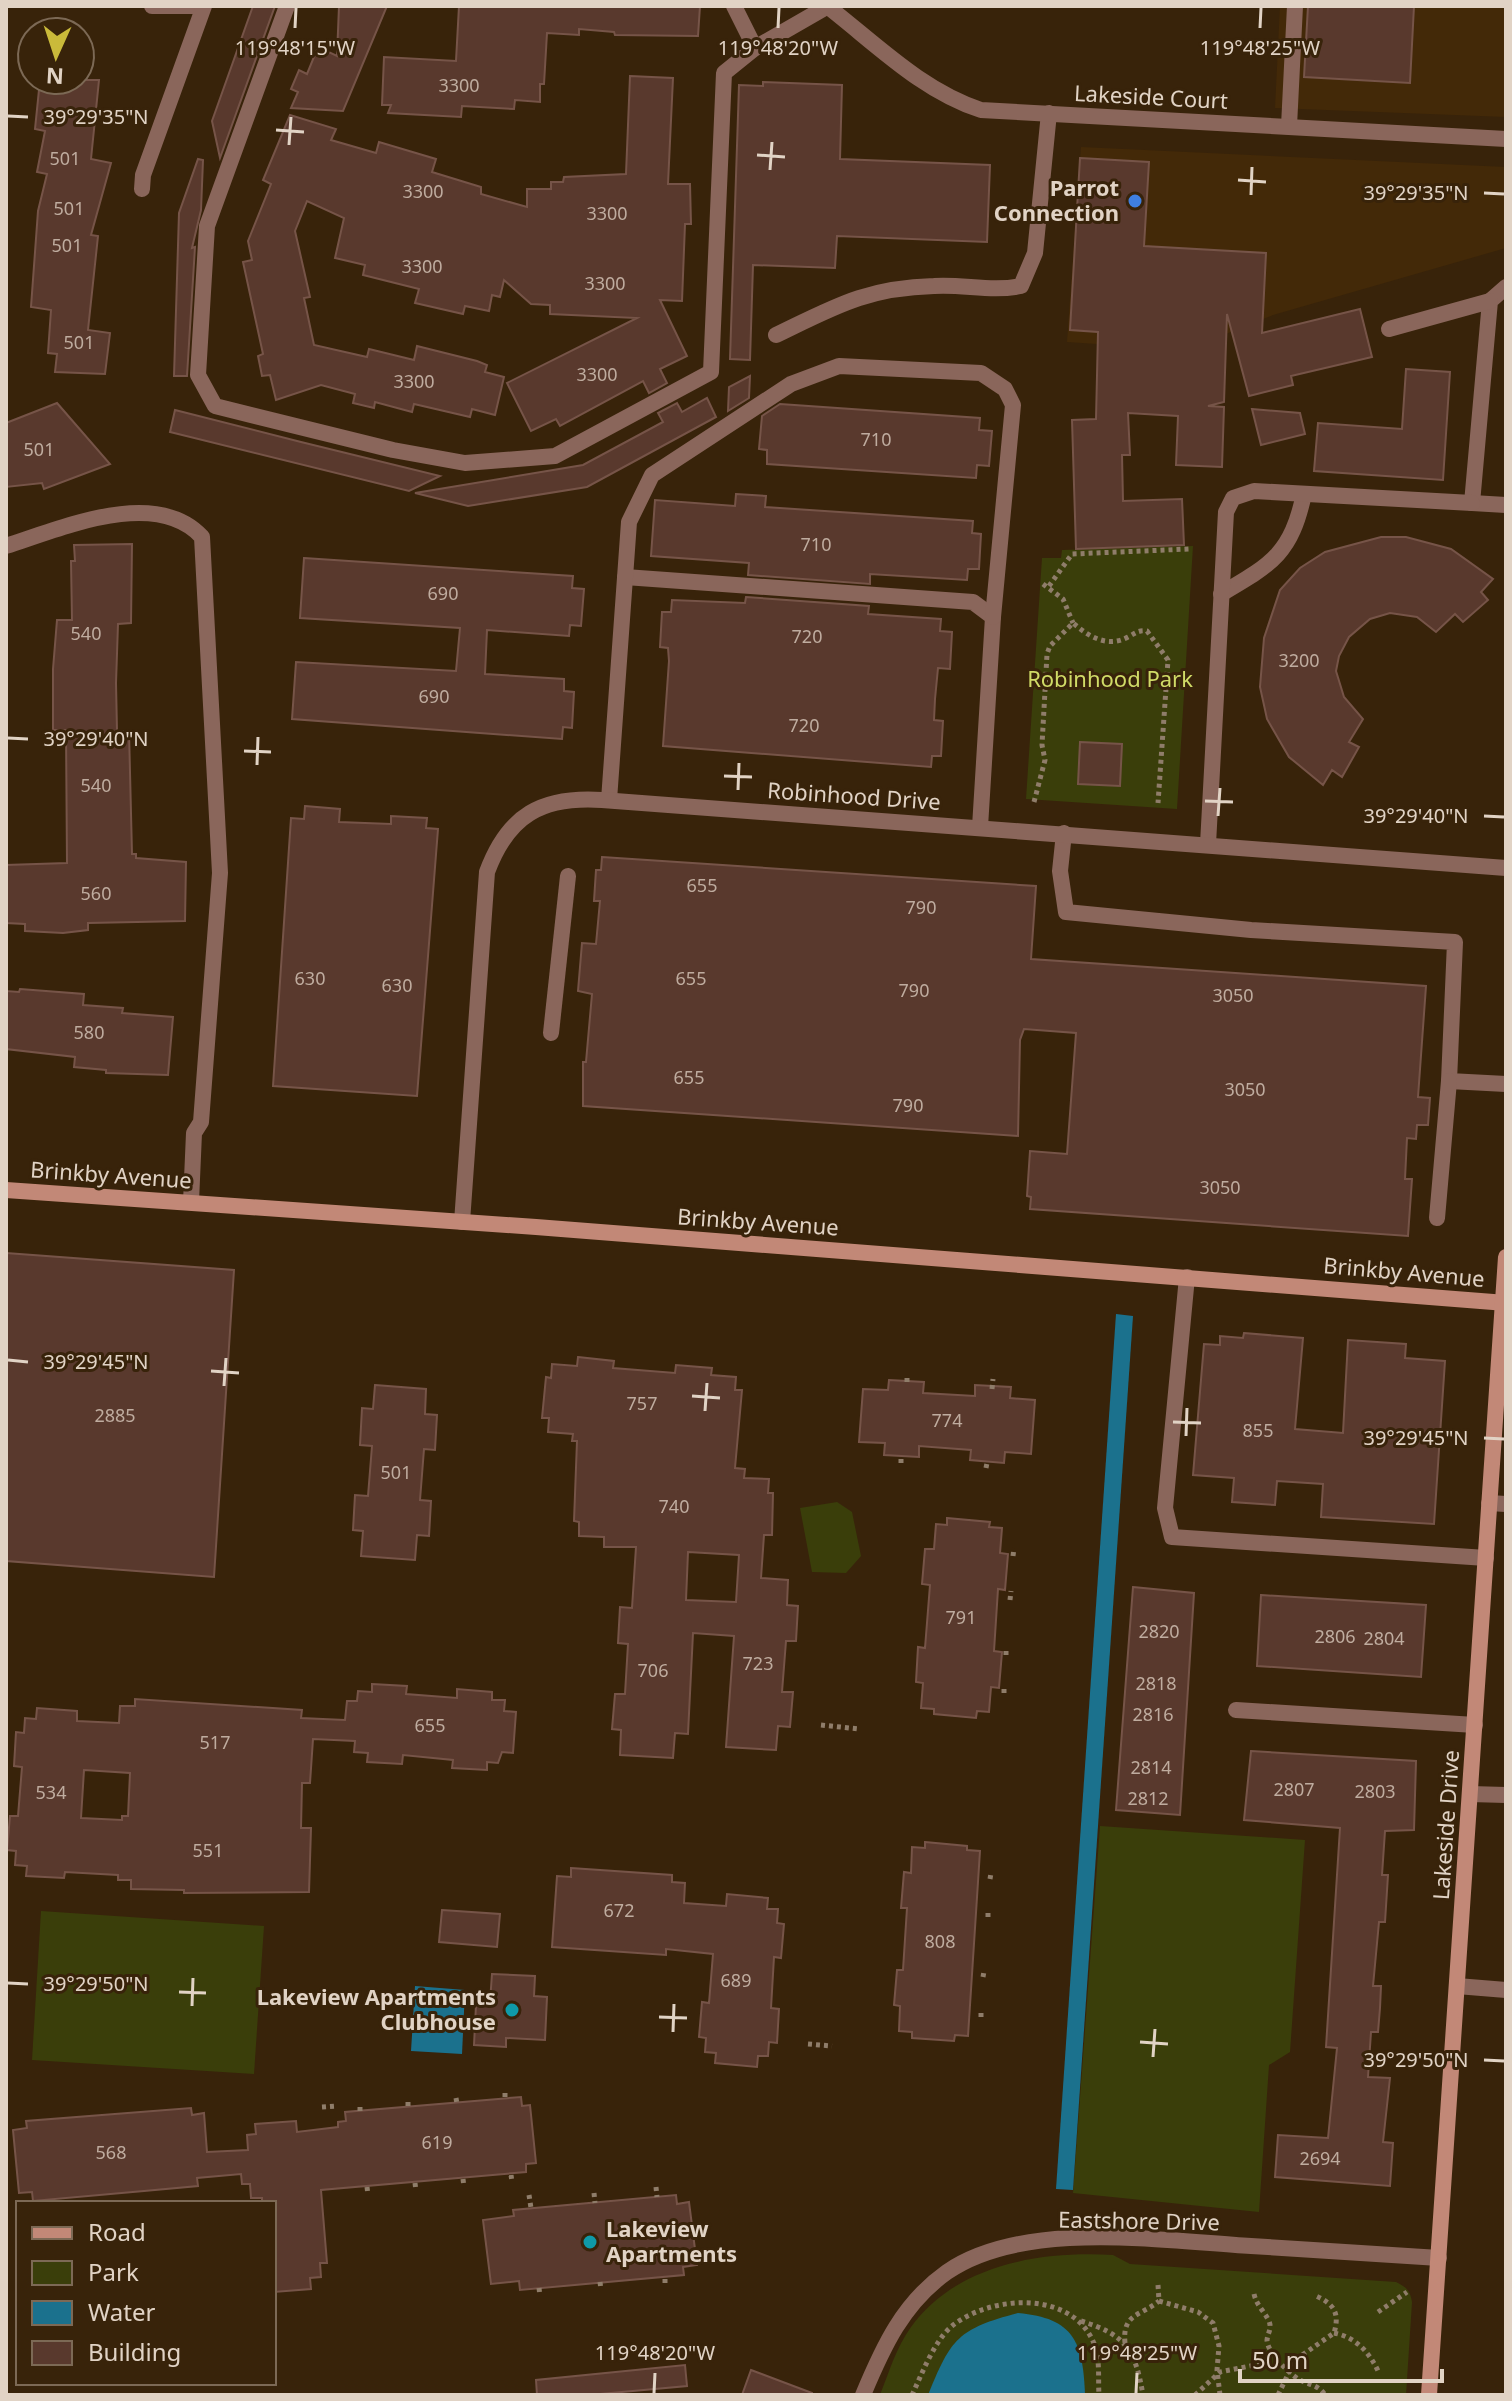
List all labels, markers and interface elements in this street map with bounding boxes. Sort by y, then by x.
north arrow [16,16,96,96]
text: 119°48'15"W [235,34,356,61]
text: 119°48'20"W [718,34,839,61]
text: 119°48'25"W [1200,34,1321,61]
text: N [45,62,65,92]
house number: 3300 [438,73,480,97]
street label: Lakeside Court [1073,77,1229,115]
text: 39°29'35"N [43,103,149,130]
house number: 501 [50,146,80,170]
place label: Parrot Connection [994,172,1119,227]
house number: 3300 [402,179,444,203]
text: 39°29'35"N [1363,179,1469,206]
marker: Parrot Connection [1126,192,1144,210]
house number: 501 [54,196,84,220]
house number: 3300 [586,201,628,225]
house number: 501 [52,233,82,257]
house number: 3300 [401,254,443,278]
house number: 3300 [584,271,626,295]
house number: 501 [64,330,94,354]
house number: 3300 [576,362,618,386]
house number: 3300 [393,369,435,393]
house number: 710 [861,427,891,451]
house number: 501 [24,437,54,461]
house number: 710 [801,532,831,556]
house number: 690 [428,581,458,605]
house number: 540 [71,621,101,645]
house number: 720 [792,624,822,648]
house number: 3200 [1278,648,1320,672]
park label: Robinhood Park [1027,663,1193,693]
house number: 690 [419,684,449,708]
house number: 720 [789,713,819,737]
text: 39°29'40"N [43,725,149,752]
house number: 540 [81,773,111,797]
street label: Robinhood Drive [766,774,942,816]
text: 39°29'40"N [1363,802,1469,829]
house number: 655 [687,873,717,897]
house number: 560 [81,881,111,905]
house number: 790 [906,895,936,919]
house number: 630 [295,966,325,990]
house number: 655 [676,966,706,990]
house number: 630 [382,973,412,997]
house number: 790 [899,978,929,1002]
house number: 3050 [1212,983,1254,1007]
house number: 580 [74,1020,104,1044]
house number: 655 [674,1065,704,1089]
house number: 3050 [1224,1077,1266,1101]
house number: 790 [893,1093,923,1117]
street label: Brinkby Avenue [29,1153,193,1195]
house number: 3050 [1199,1175,1241,1199]
street label: Brinkby Avenue [676,1200,840,1242]
street label: Brinkby Avenue [1322,1249,1486,1293]
text: 39°29'45"N [43,1348,149,1375]
house number: 757 [627,1391,657,1415]
house number: 2885 [94,1403,136,1427]
house number: 774 [932,1408,962,1432]
house number: 855 [1243,1418,1273,1442]
text: 39°29'45"N [1363,1424,1469,1451]
house number: 501 [381,1460,411,1484]
house number: 740 [659,1494,689,1518]
house number: 791 [946,1605,976,1629]
house number: 2820 [1138,1619,1180,1643]
house number: 2806 [1314,1624,1356,1648]
house number: 2804 [1363,1626,1405,1650]
house number: 723 [743,1651,773,1675]
house number: 706 [638,1658,668,1682]
house number: 2818 [1135,1671,1177,1695]
house number: 2816 [1132,1702,1174,1726]
house number: 655 [415,1713,445,1737]
house number: 517 [200,1730,230,1754]
street label: Lakeside Drive [1425,1749,1465,1901]
house number: 2814 [1130,1755,1172,1779]
house number: 2807 [1273,1777,1315,1801]
house number: 2803 [1354,1779,1396,1803]
house number: 534 [36,1780,66,1804]
house number: 2812 [1127,1786,1169,1810]
house number: 551 [193,1838,223,1862]
house number: 672 [604,1898,634,1922]
house number: 808 [925,1929,955,1953]
house number: 689 [721,1968,751,1992]
text: 39°29'50"N [43,1970,149,1997]
place label: Lakeview Apartments Clubhouse [257,1981,496,2036]
marker: Lakeview Apartments Clubhouse [503,2001,521,2019]
text: 39°29'50"N [1363,2046,1469,2073]
house number: 619 [422,2130,452,2154]
house number: 568 [96,2140,126,2164]
house number: 2694 [1299,2146,1341,2170]
legend [16,2201,276,2385]
street label: Eastshore Drive [1058,2204,1220,2236]
place label: Lakeview Apartments [606,2213,737,2268]
text: Road [88,2215,146,2248]
marker: Lakeview Apartments [581,2233,599,2251]
text: Park [88,2255,139,2288]
text: Water [88,2295,156,2328]
scale bar [1240,2333,1442,2383]
text: Building [88,2335,181,2368]
text: 119°48'20"W [595,2339,716,2366]
text: 119°48'25"W [1077,2339,1198,2366]
text: 50 m [1252,2343,1308,2376]

